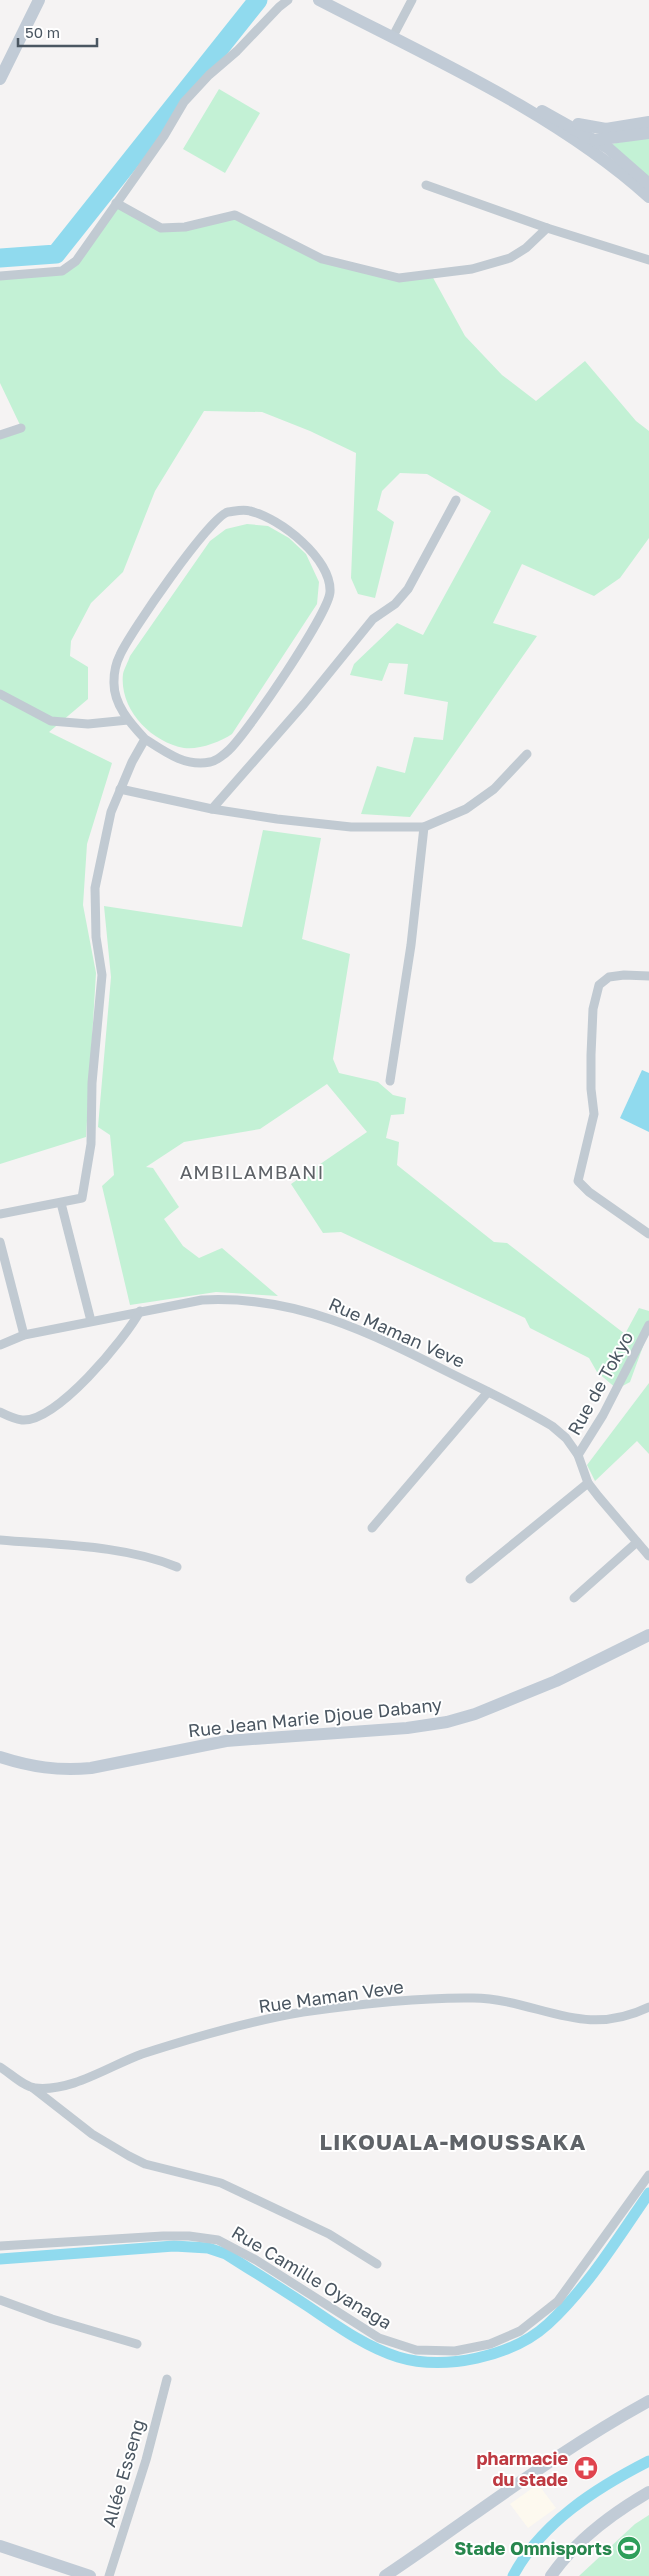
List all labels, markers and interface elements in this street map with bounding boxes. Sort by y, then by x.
scale bar [18,15,96,47]
text: 50 m [25,23,60,41]
district label: AMBILAMBANI [180,1160,324,1183]
street label: Rue Maman Veve [326,1292,468,1372]
street label: Rue de Tokyo [563,1327,637,1439]
street label: Rue Jean Marie Djoue Dabany [187,1693,443,1741]
street label: Rue Maman Veve [257,1975,405,2017]
district label: LIKOUALA-MOUSSAKA [320,2128,586,2155]
street label: Rue Camille Oyanaga [228,2221,396,2333]
street label: Allée Esseng [97,2417,149,2529]
place label: pharmacie du stade [476,2447,568,2490]
pharmacy icon: pharmacie du stade [573,2455,599,2481]
sports icon: Stade Omnisports [616,2535,642,2561]
place label: Stade Omnisports [454,2537,612,2559]

